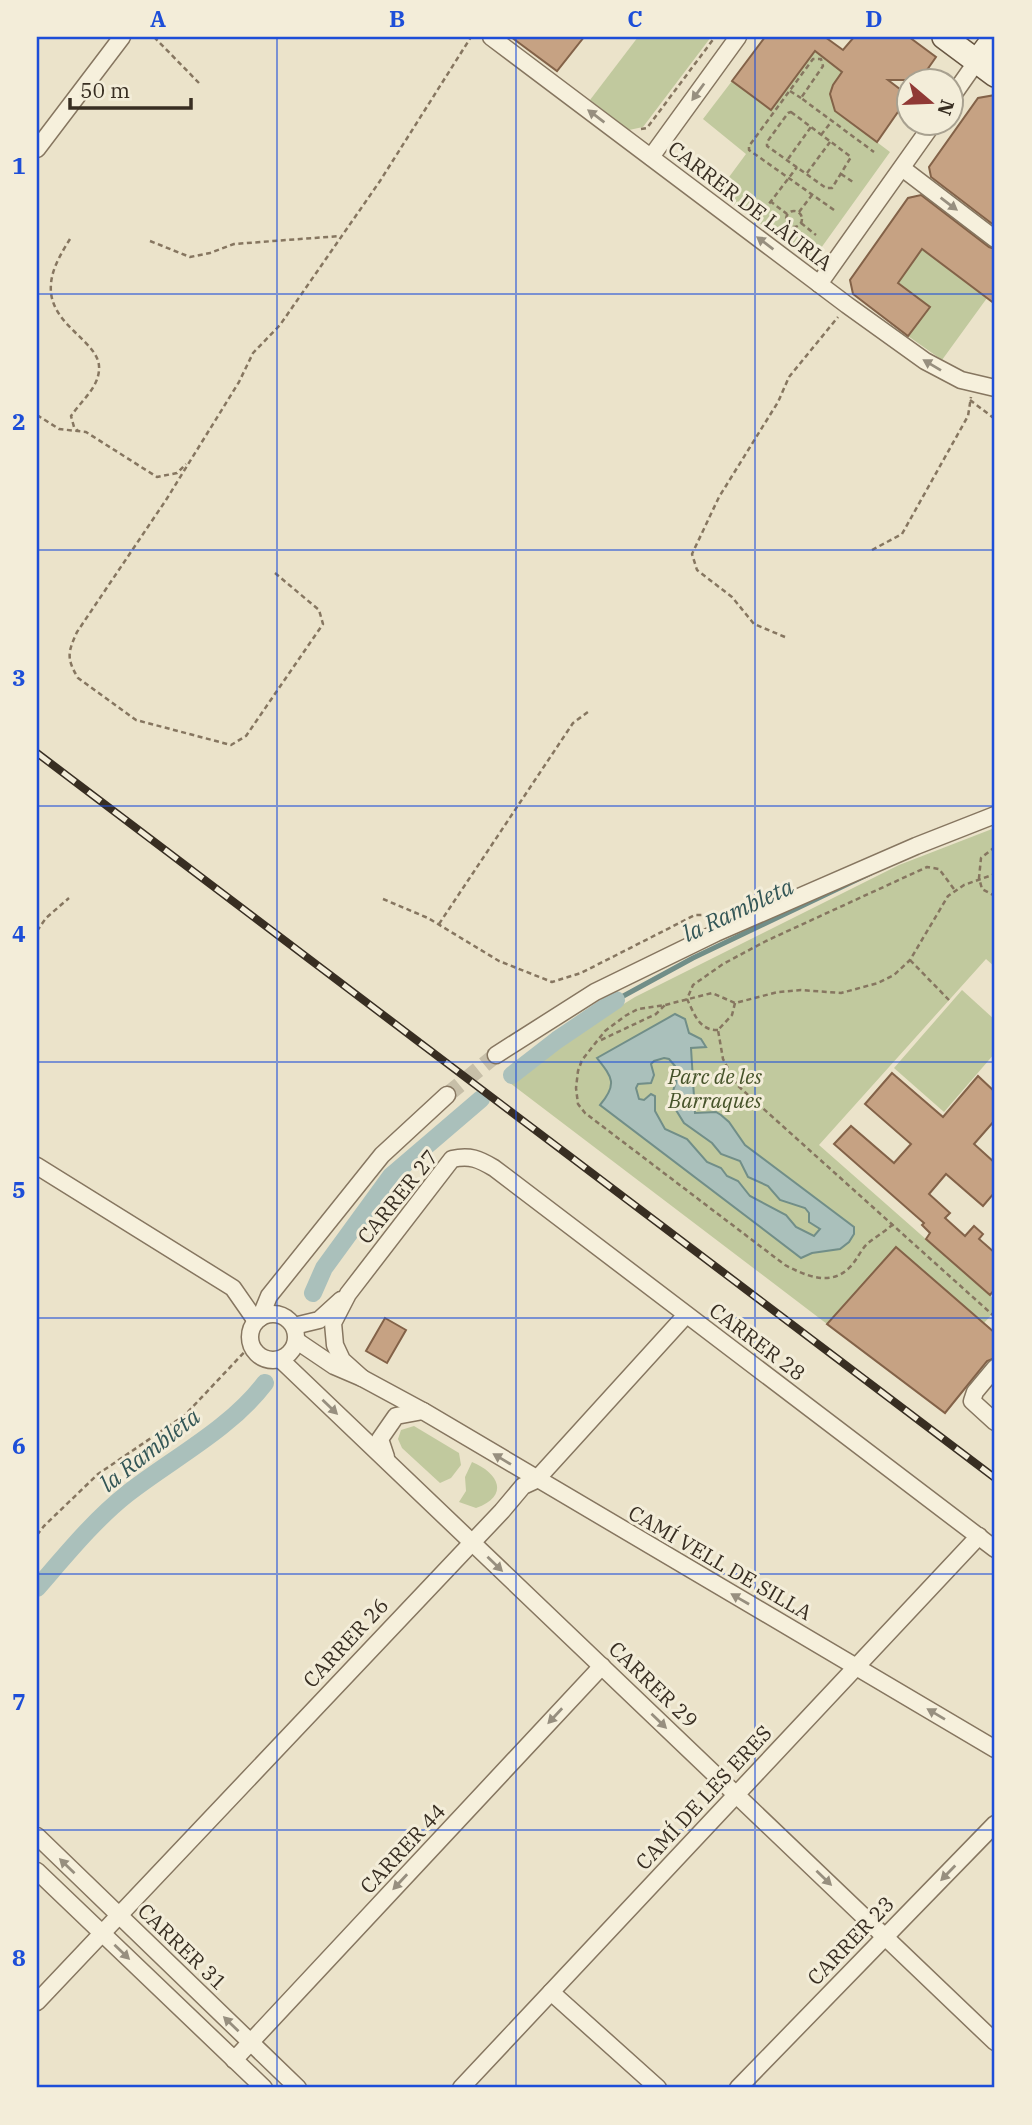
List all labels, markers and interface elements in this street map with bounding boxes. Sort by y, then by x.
text: A [150,3,166,33]
text: B [389,3,405,33]
text: C [627,3,643,33]
text: D [865,3,883,33]
scale bar [70,66,191,110]
north arrow [895,66,965,136]
text: 50 m [80,76,130,104]
one-way arrow [691,83,705,101]
text: N [932,97,960,119]
one-way arrow [587,110,605,124]
street label: CARRER DE LÀURIA [663,134,839,277]
text: 1 [12,150,26,180]
one-way arrow [939,197,958,211]
one-way arrow [756,236,774,251]
one-way arrow [922,358,941,371]
text: 2 [12,406,26,436]
text: 3 [12,662,26,692]
water label: la Rambleta [677,870,798,948]
text: 4 [12,918,26,948]
park label: Parc de les Barraques [667,1062,762,1114]
street label: CARRER 27 [351,1143,444,1249]
text: 5 [12,1174,26,1204]
street label: CARRER 28 [704,1296,811,1387]
one-way arrow [322,1398,339,1415]
water label: la Rambleta [93,1401,206,1498]
text: 6 [12,1430,26,1460]
one-way arrow [493,1453,512,1465]
street label: CAMÍ VELL DE SILLA [624,1498,818,1626]
one-way arrow [486,1555,503,1571]
street label: CARRER 26 [296,1591,394,1693]
one-way arrow [731,1593,750,1605]
street label: CARRER 29 [603,1635,704,1734]
text: 7 [12,1686,26,1716]
one-way arrow [547,1707,563,1725]
one-way arrow [927,1708,946,1721]
one-way arrow [651,1713,668,1729]
street label: CAMÍ DE LES ERES [629,1719,778,1876]
street label: CARRER 44 [353,1797,451,1899]
one-way arrow [59,1857,76,1874]
one-way arrow [939,1864,956,1881]
one-way arrow [815,1870,832,1886]
one-way arrow [392,1873,408,1891]
street label: CARRER 23 [801,1890,900,1991]
street label: CARRER 31 [132,1897,233,1996]
text: 8 [12,1942,26,1972]
one-way arrow [113,1944,130,1961]
one-way arrow [223,2016,240,2032]

